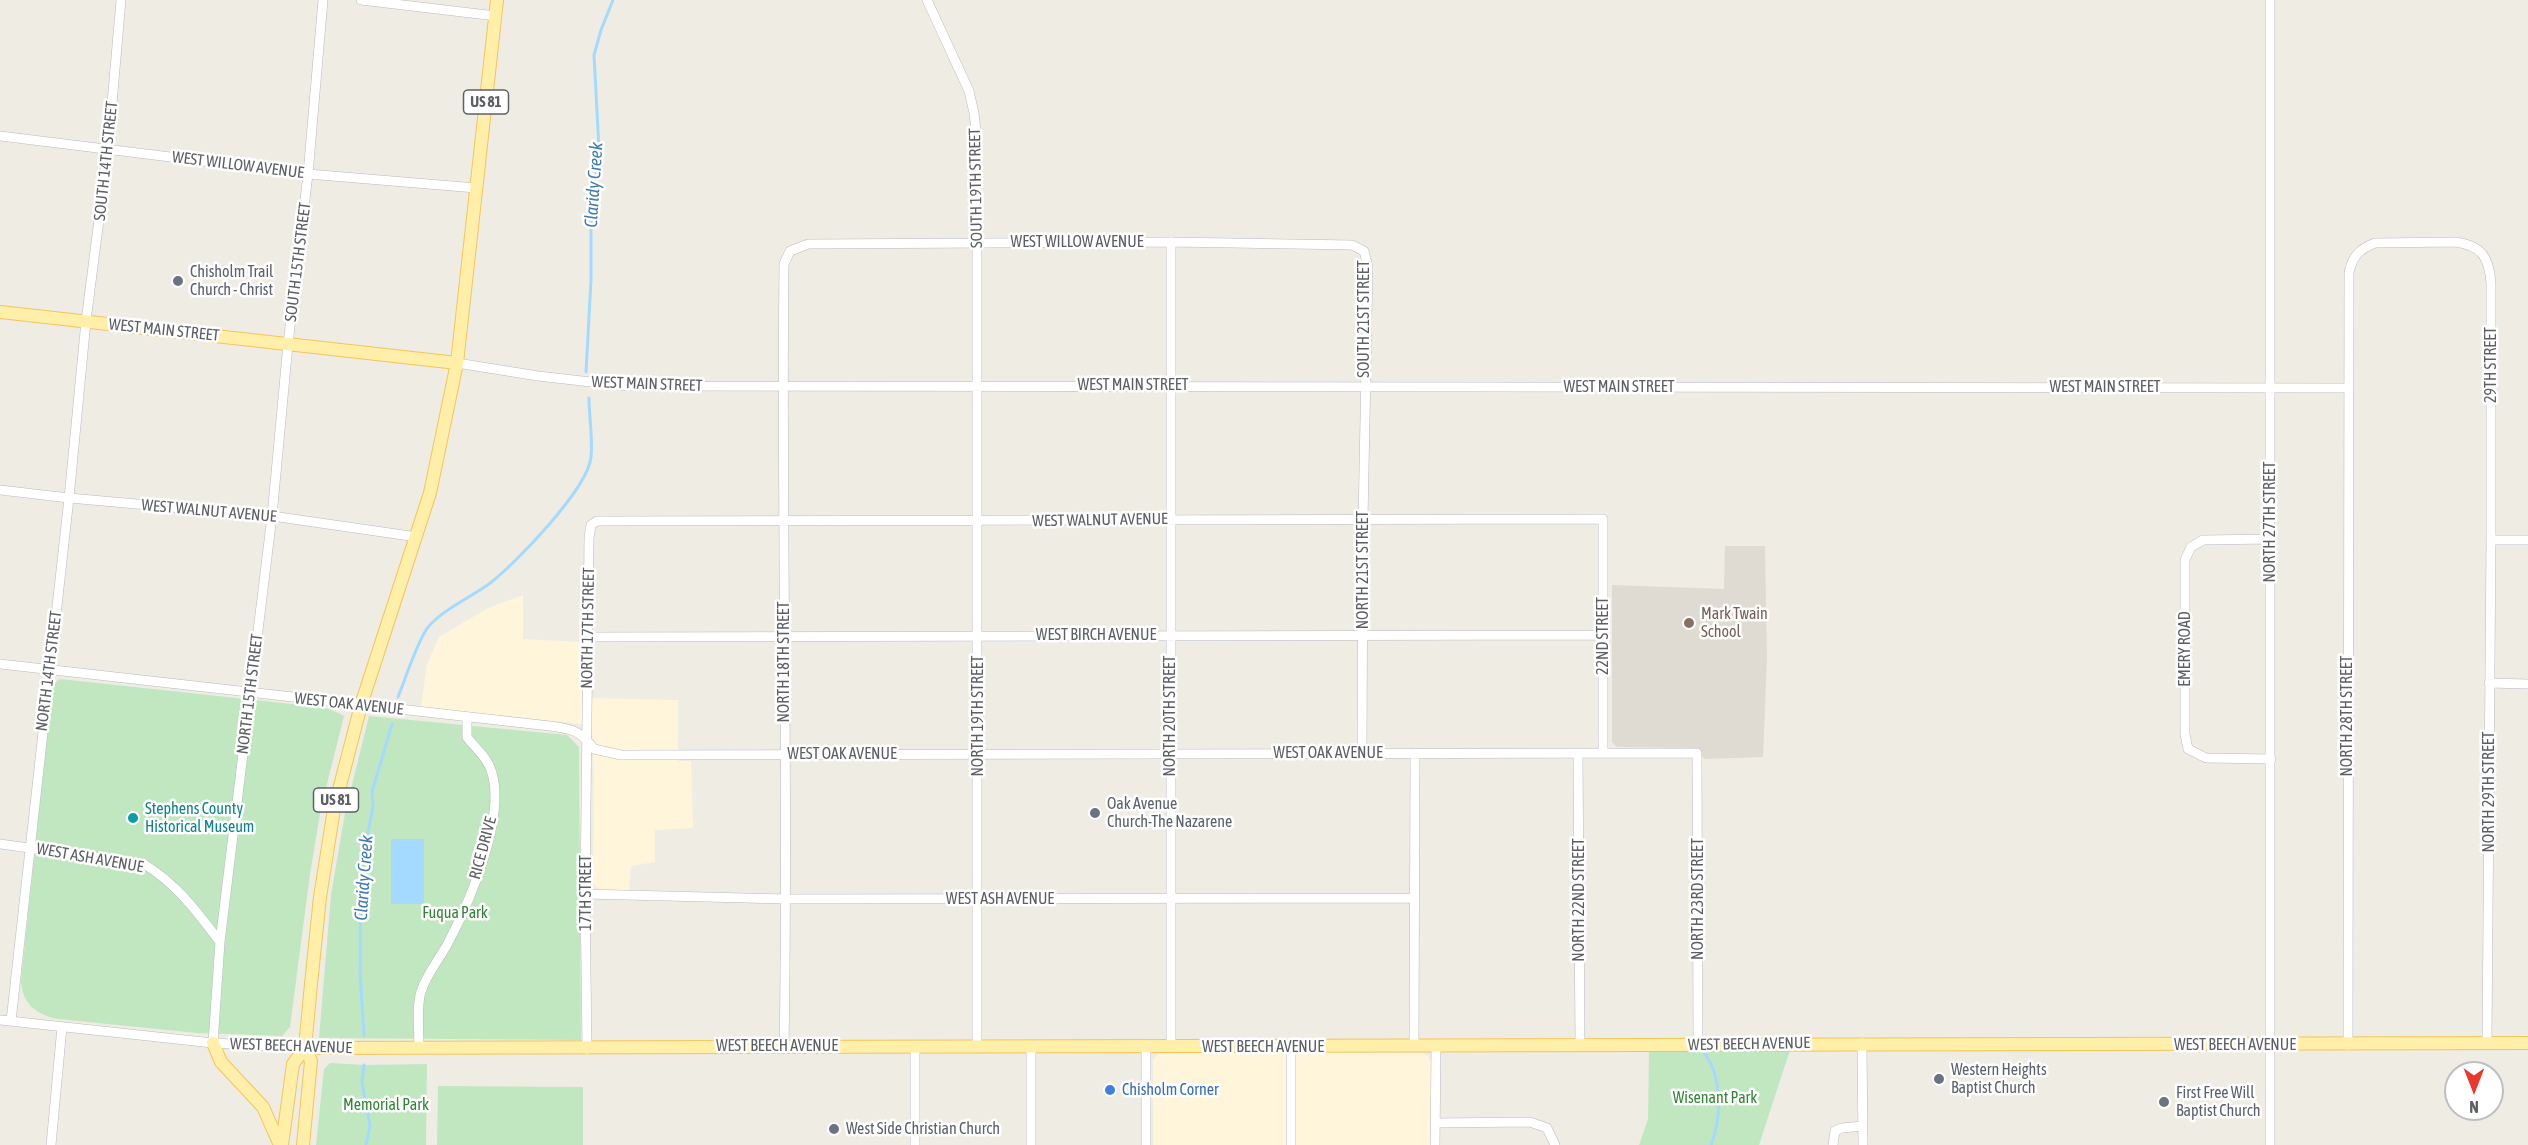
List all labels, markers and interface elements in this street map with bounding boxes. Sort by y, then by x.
road number: US 81 [464,90,508,114]
street label: SOUTH 14TH STREET [90,100,122,222]
street label: SOUTH 19TH STREET [965,128,987,248]
water label: Claridy Creek [580,142,608,228]
street label: WEST WILLOW AVENUE [171,147,305,183]
street label: SOUTH 15TH STREET [281,201,315,323]
street label: WEST WILLOW AVENUE [1011,232,1143,252]
street label: SOUTH 21ST STREET [1354,260,1374,378]
place label: Chisholm Trail Church - Christ [190,262,273,300]
marker: Chisholm Trail Church - Christ [171,274,185,288]
street label: WEST MAIN STREET [108,315,220,345]
street label: 29TH STREET [2481,327,2501,403]
street label: WEST MAIN STREET [591,372,703,396]
street label: WEST MAIN STREET [1077,375,1189,395]
street label: WEST MAIN STREET [1563,377,1675,397]
street label: WEST MAIN STREET [2049,377,2161,397]
street label: NORTH 27TH STREET [2260,461,2280,583]
street label: WEST WALNUT AVENUE [141,496,277,526]
street label: WEST WALNUT AVENUE [1032,509,1168,531]
street label: NORTH 21ST STREET [1353,511,1373,629]
street label: NORTH 17TH STREET [577,567,599,689]
street label: 22ND STREET [1593,597,1613,675]
street label: NORTH 18TH STREET [774,601,794,723]
place label: Mark Twain School [1701,604,1768,642]
street label: NORTH 14TH STREET [32,610,66,732]
street label: EMERY ROAD [2175,611,2195,687]
marker: Mark Twain School [1682,616,1696,630]
street label: WEST BIRCH AVENUE [1036,625,1156,645]
street label: NORTH 15TH STREET [233,633,267,755]
street label: NORTH 19TH STREET [968,655,988,777]
street label: NORTH 20TH STREET [1160,655,1180,777]
street label: NORTH 28TH STREET [2337,655,2357,777]
street label: WEST OAK AVENUE [294,689,404,719]
street label: NORTH 29TH STREET [2479,731,2499,853]
street label: WEST OAK AVENUE [1273,743,1383,763]
street label: WEST OAK AVENUE [787,744,897,764]
road number: US 81 [314,788,358,812]
place label: Oak Avenue Church-The Nazarene [1107,794,1232,832]
place label: Stephens County Historical Museum [145,799,254,837]
marker: Oak Avenue Church-The Nazarene [1088,806,1102,820]
marker: Stephens County Historical Museum [126,811,140,825]
street label: RICE DRIVE [465,815,501,881]
water label: Claridy Creek [350,835,378,921]
street label: NORTH 22ND STREET [1569,838,1589,962]
street label: NORTH 23RD STREET [1688,838,1708,960]
street label: WEST ASH AVENUE [35,839,145,877]
street label: 17TH STREET [576,855,596,931]
street label: WEST ASH AVENUE [946,889,1054,909]
park label: Fuqua Park [422,903,488,923]
street label: WEST BEECH AVENUE [1688,1033,1810,1055]
street label: WEST BEECH AVENUE [230,1034,352,1058]
street label: WEST BEECH AVENUE [2174,1035,2296,1055]
street label: WEST BEECH AVENUE [716,1036,838,1056]
street label: WEST BEECH AVENUE [1202,1037,1324,1057]
place label: Western Heights Baptist Church [1951,1060,2047,1098]
north arrow [2444,1061,2504,1121]
marker: Western Heights Baptist Church [1932,1072,1946,1086]
place label: Chisholm Corner [1122,1080,1219,1100]
marker: Chisholm Corner [1103,1083,1117,1097]
place label: First Free Will Baptist Church [2176,1083,2260,1121]
park label: Wisenant Park [1673,1088,1757,1108]
park label: Memorial Park [343,1095,429,1115]
marker: First Free Will Baptist Church [2157,1095,2171,1109]
text: N [2469,1098,2479,1116]
place label: West Side Christian Church [846,1119,1000,1139]
marker: West Side Christian Church [827,1122,841,1136]

